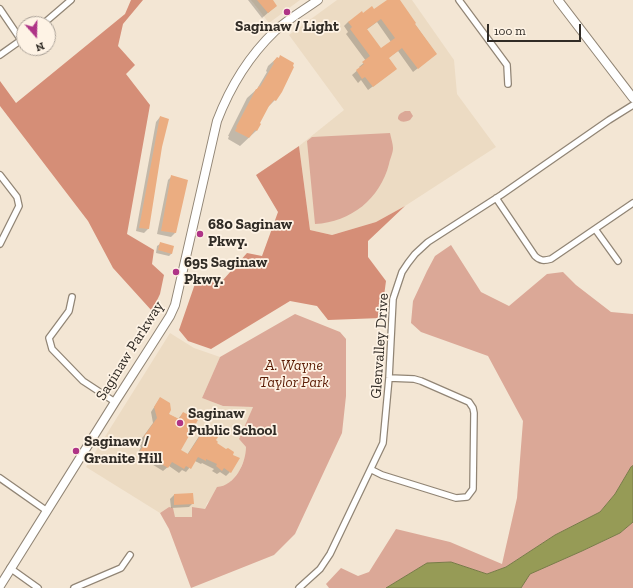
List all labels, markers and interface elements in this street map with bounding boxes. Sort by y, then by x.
marker: Saginaw / Light [282,7,292,17]
north arrow [16,16,56,56]
scale bar [489,16,583,42]
place label: Saginaw / Light [235,18,339,36]
text: 100 m [494,24,526,38]
text: N [34,39,46,54]
place label: 680 Saginaw Pkwy. [208,216,292,251]
marker: 680 Saginaw Pkwy. [195,229,205,239]
place label: 695 Saginaw Pkwy. [184,254,267,289]
marker: 695 Saginaw Pkwy. [171,267,181,277]
street label: Glenvalley Drive [367,293,393,399]
street label: Saginaw Parkway [92,298,168,404]
park label: A. Wayne Taylor Park [259,357,329,392]
place label: Saginaw Public School [188,405,277,440]
marker: Saginaw Public School [175,418,185,428]
place label: Saginaw / Granite Hill [84,433,162,468]
marker: Saginaw / Granite Hill [71,446,81,456]

